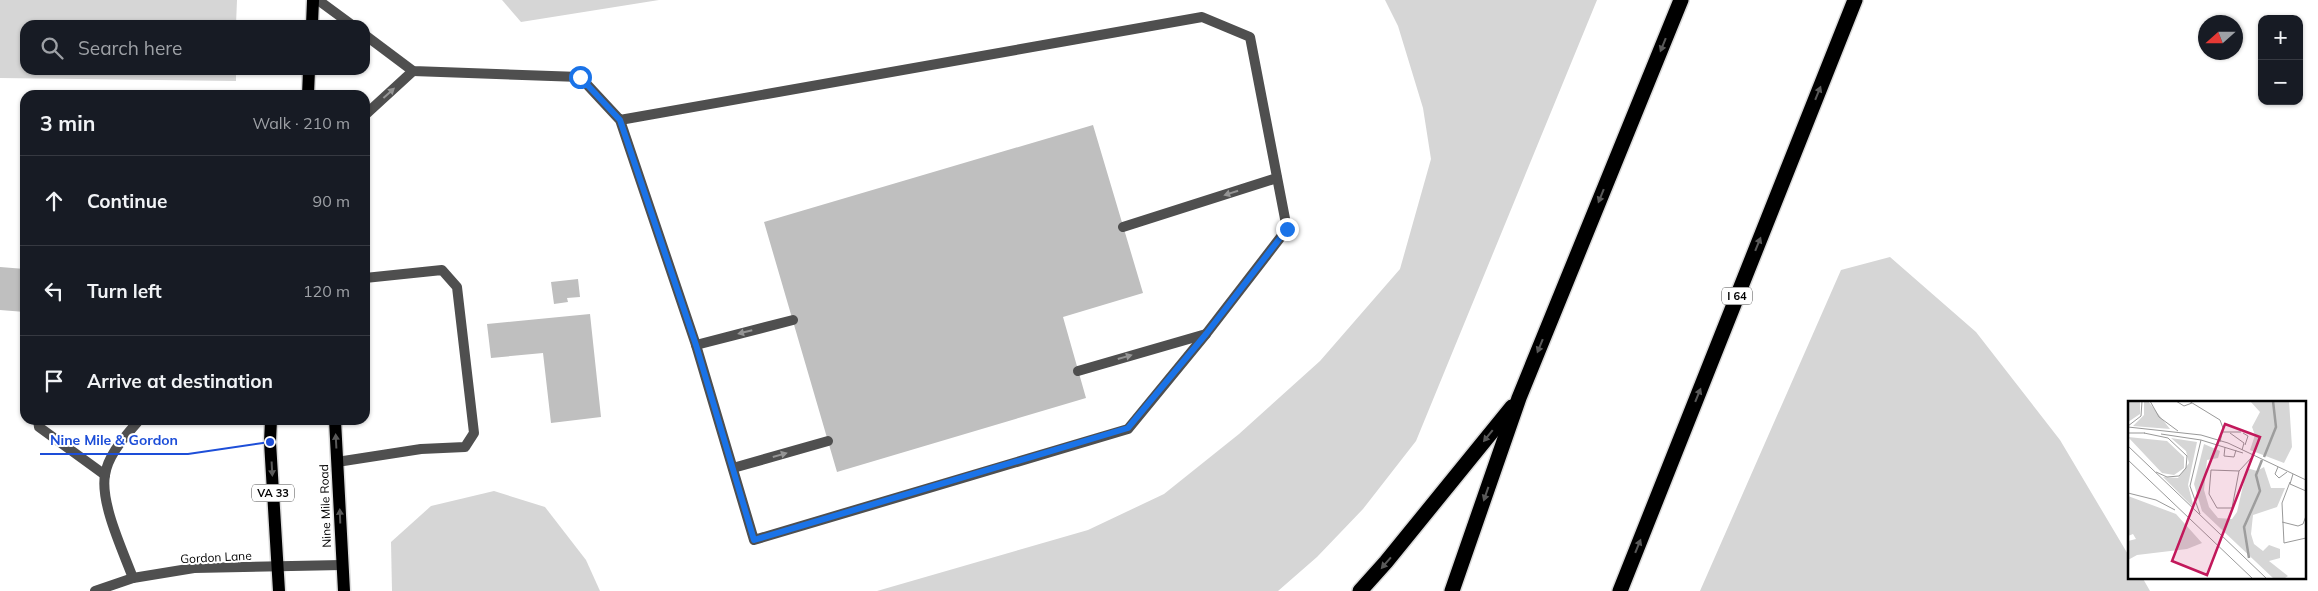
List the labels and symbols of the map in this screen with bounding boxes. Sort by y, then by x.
north arrow [2198,15,2243,60]
one-way arrow [1659,38,1667,53]
route start [569,66,592,89]
one-way arrow [1814,85,1822,100]
one-way arrow [383,87,395,99]
one-way arrow [1597,188,1605,203]
one-way arrow [1223,190,1238,197]
route end [1276,218,1299,241]
one-way arrow [1754,236,1762,251]
road number: I 64 [1722,288,1752,304]
one-way arrow [738,328,753,336]
one-way arrow [1536,339,1544,354]
one-way arrow [1118,353,1133,361]
one-way arrow [1694,387,1702,402]
inset map [2128,401,2306,578]
callout: Nine Mile & Gordon [40,425,188,454]
one-way arrow [1483,430,1494,443]
text: Nine Mile & Gordon [50,431,178,449]
one-way arrow [332,433,340,449]
one-way arrow [772,450,787,458]
one-way arrow [268,461,276,477]
street label: Nine Mile Road [316,464,334,548]
road number: VA 33 [252,484,294,502]
one-way arrow [1481,487,1489,502]
one-way arrow [335,508,343,524]
one-way arrow [1634,538,1642,553]
street label: Gordon Lane [180,548,252,566]
one-way arrow [1380,556,1391,569]

